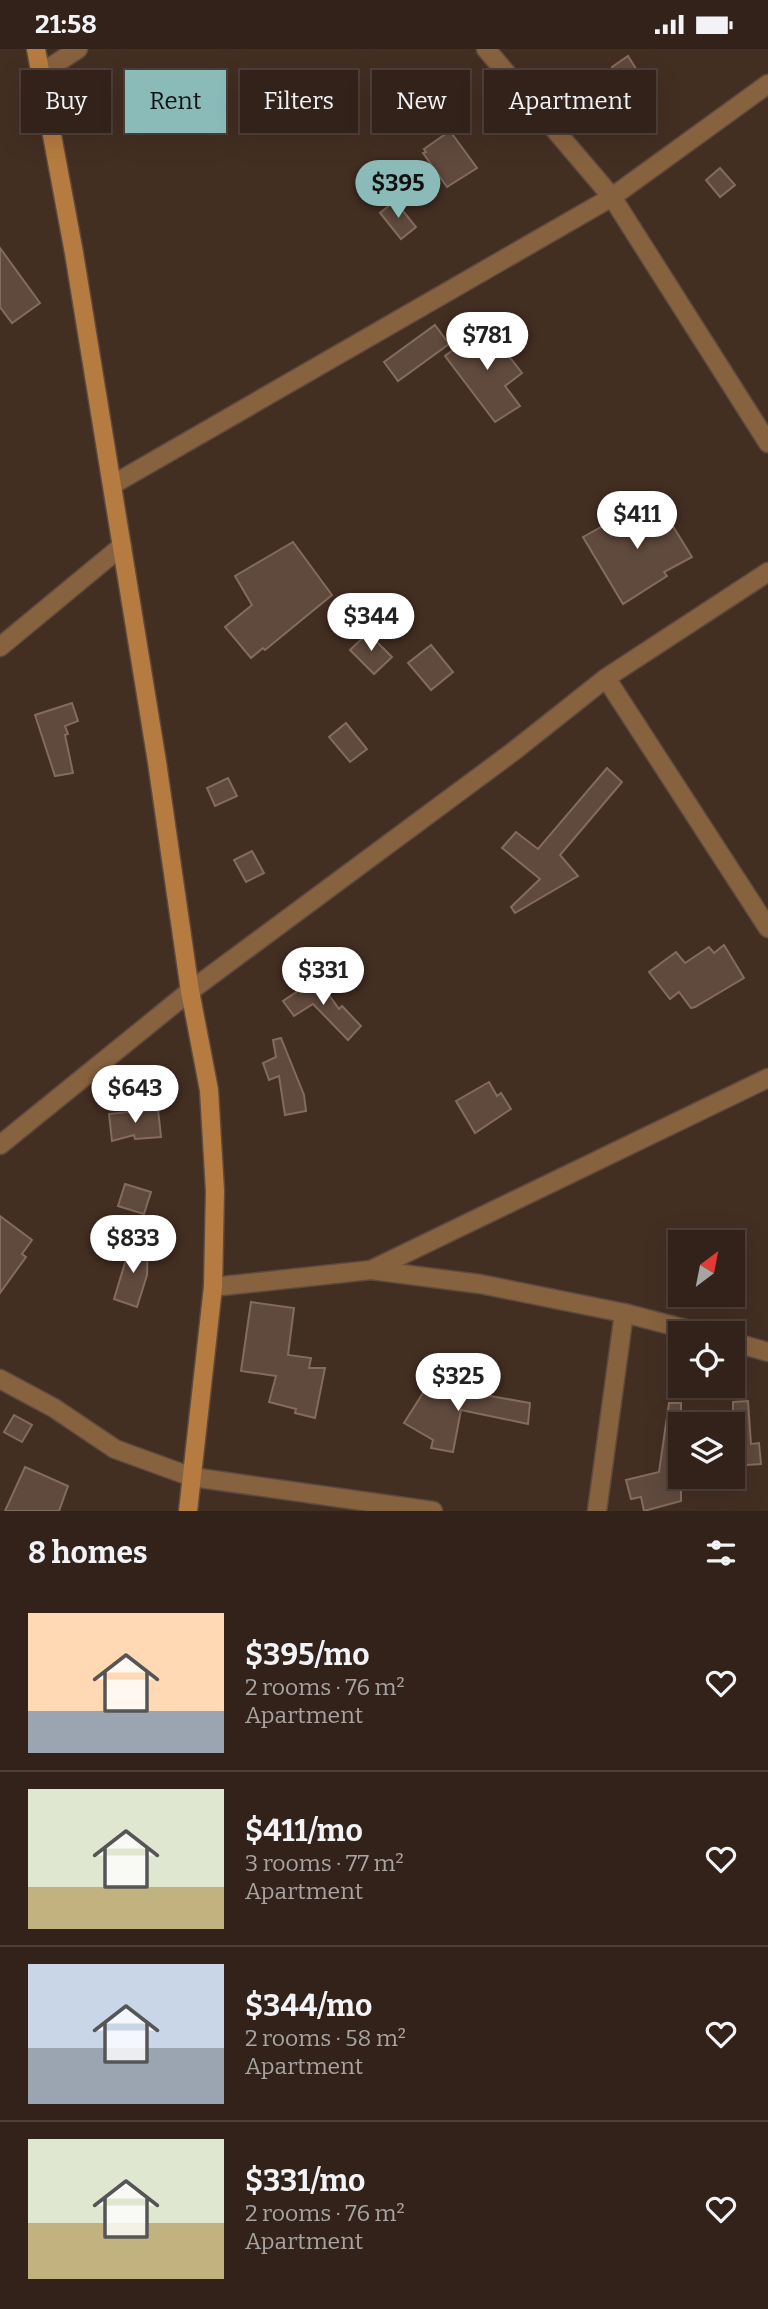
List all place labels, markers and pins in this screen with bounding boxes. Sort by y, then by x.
pin: $395 [357,160,439,220]
pin: $781 [446,313,528,372]
pin: $411 [596,491,678,551]
pin: $344 [330,593,412,653]
pin: $331 [282,947,364,1007]
pin: $643 [94,1065,176,1125]
pin: $833 [92,1215,174,1275]
pin: $325 [417,1353,499,1413]

